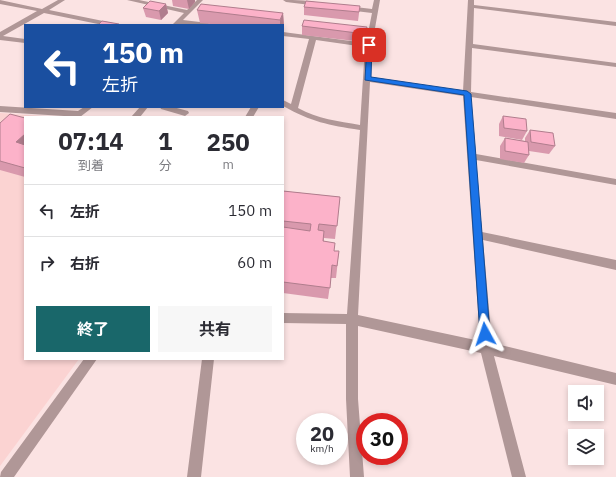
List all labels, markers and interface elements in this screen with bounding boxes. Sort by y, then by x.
pin [352,28,386,62]
text: 150 m [102,34,184,71]
icon: arrive [358,34,380,56]
icon: left [36,40,88,92]
text: 左折 [102,73,138,96]
text: 07:14 [58,125,124,157]
text: 1 [158,125,172,157]
text: 250 [207,126,250,158]
text: m [222,156,234,173]
text: 到着 [78,157,104,174]
text: 分 [159,157,172,174]
icon: left [36,200,58,222]
text: 150 m [228,201,272,220]
text: 左折 [70,202,100,221]
icon: right [36,252,58,274]
text: 60 m [237,253,272,272]
text: 右折 [70,254,100,273]
button: 終了 [36,306,150,352]
button: 共有 [158,306,272,352]
position arrow [464,313,506,355]
map controls [568,385,604,465]
button: sound [568,385,604,421]
speed limit sign: 30 [356,413,408,465]
text: 20 [310,420,334,447]
button: layers [568,429,604,465]
text: km/h [310,442,334,455]

